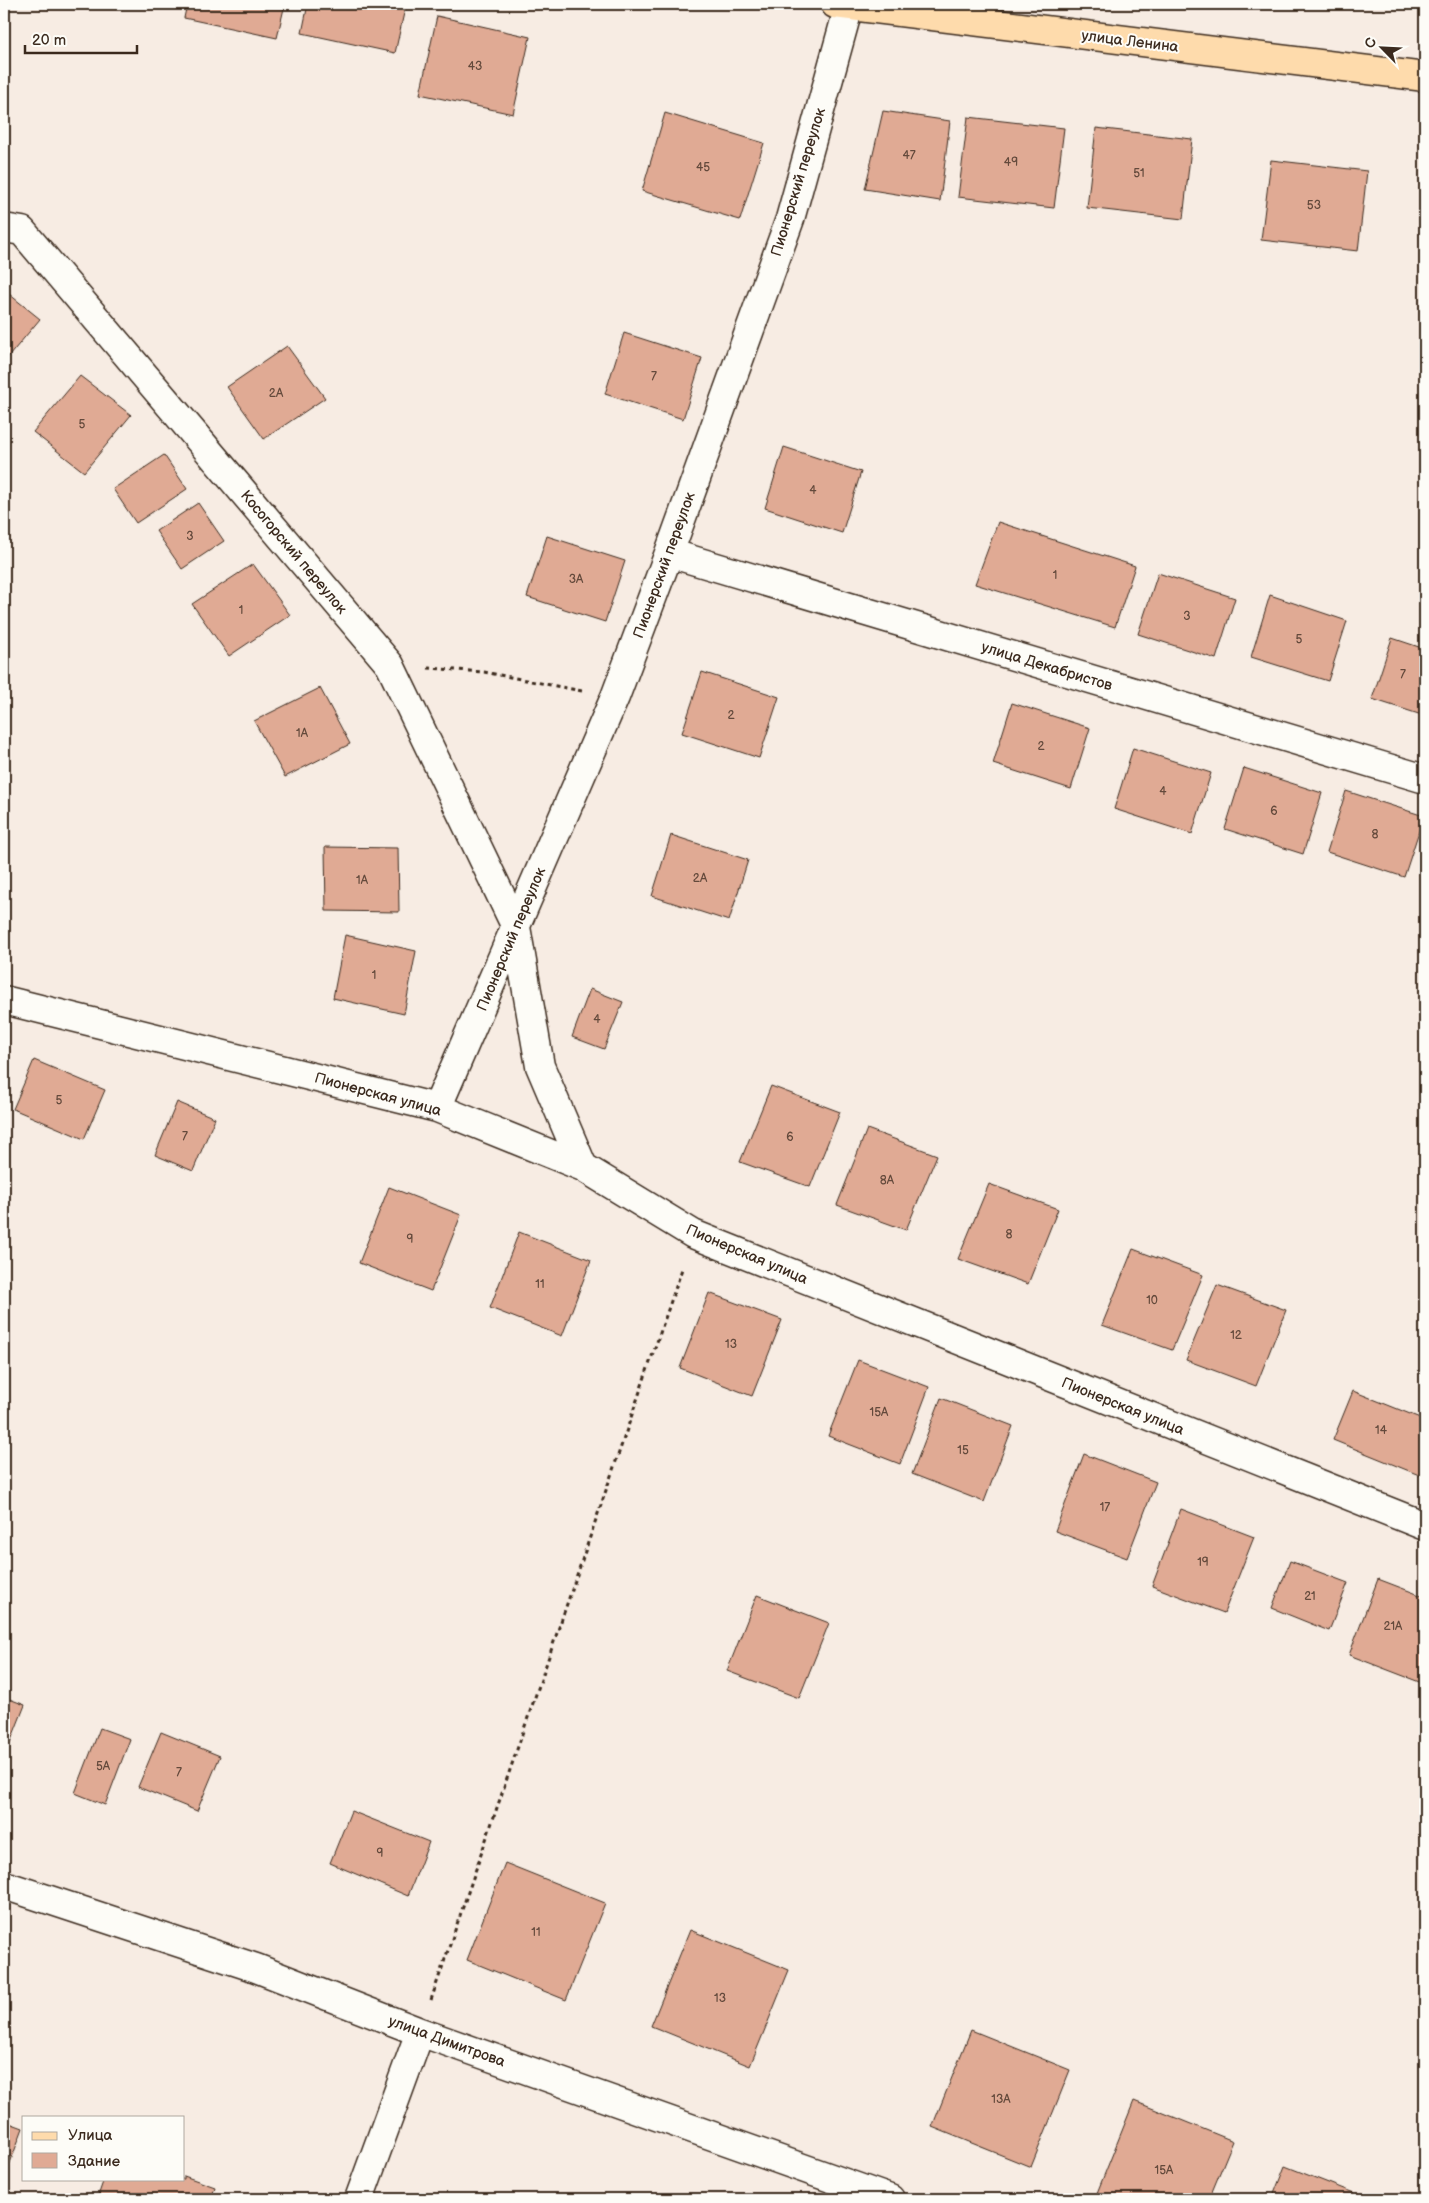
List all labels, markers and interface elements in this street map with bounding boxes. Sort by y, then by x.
scale bar [25,22,138,54]
north arrow [1356,22,1406,72]
street label: улица Ленина [1080,26,1180,57]
text: 20 m [32,31,66,50]
text: С [1361,35,1380,51]
house number: 43 [468,59,482,74]
street label: Пионерский переулок [767,106,830,259]
house number: 47 [902,148,916,163]
house number: 49 [1004,155,1018,170]
house number: 45 [696,160,710,175]
house number: 51 [1133,166,1145,181]
house number: 53 [1307,198,1321,213]
house number: 7 [651,369,657,384]
house number: 2А [269,386,284,401]
house number: 5 [79,417,86,432]
house number: 4 [809,483,817,498]
street label: Косогорский переулок [236,486,351,618]
street label: Пионерский переулок [629,489,700,641]
house number: 3 [186,529,194,544]
house number: 1 [1053,568,1057,583]
house number: 3А [569,572,584,587]
house number: 1 [239,603,243,618]
house number: 3 [1183,609,1191,624]
house number: 5 [1296,632,1303,647]
street label: улица Декабристов [979,638,1115,695]
house number: 7 [1400,667,1406,682]
house number: 2 [727,708,735,723]
house number: 1А [296,726,309,741]
house number: 2 [1037,739,1045,754]
house number: 4 [1159,784,1167,799]
house number: 6 [1270,804,1278,819]
house number: 8 [1372,827,1379,842]
street label: Пионерский переулок [473,865,550,1014]
house number: 2А [693,871,708,886]
house number: 1А [356,873,369,888]
house number: 1 [372,968,376,983]
house number: 4 [593,1012,601,1027]
street label: Пионерская улица [312,1068,444,1121]
house number: 5 [56,1093,63,1108]
house number: 7 [182,1129,188,1144]
house number: 6 [786,1130,794,1145]
house number: 8А [880,1173,895,1188]
street label: Пионерская улица [683,1220,811,1289]
house number: 8 [1006,1227,1013,1242]
house number: 9 [407,1232,414,1247]
house number: 11 [535,1277,545,1292]
house number: 10 [1146,1293,1158,1308]
house number: 12 [1230,1328,1242,1343]
house number: 13 [725,1337,737,1352]
street label: Пионерская улица [1059,1373,1187,1440]
house number: 15А [870,1405,889,1420]
house number: 14 [1375,1423,1388,1438]
house number: 15 [957,1443,969,1458]
house number: 17 [1100,1500,1110,1515]
house number: 19 [1197,1555,1209,1570]
house number: 21 [1304,1589,1316,1604]
house number: 21А [1384,1619,1403,1634]
house number: 5А [96,1759,111,1774]
house number: 7 [176,1765,182,1780]
house number: 9 [377,1846,384,1861]
house number: 11 [531,1925,541,1940]
house number: 13 [714,1991,726,2006]
street label: улица Димитрова [386,2012,508,2071]
house number: 13А [991,2092,1011,2107]
legend [22,2116,185,2180]
text: Улица [68,2126,113,2145]
text: Здание [68,2152,120,2171]
house number: 15А [1155,2163,1174,2178]

